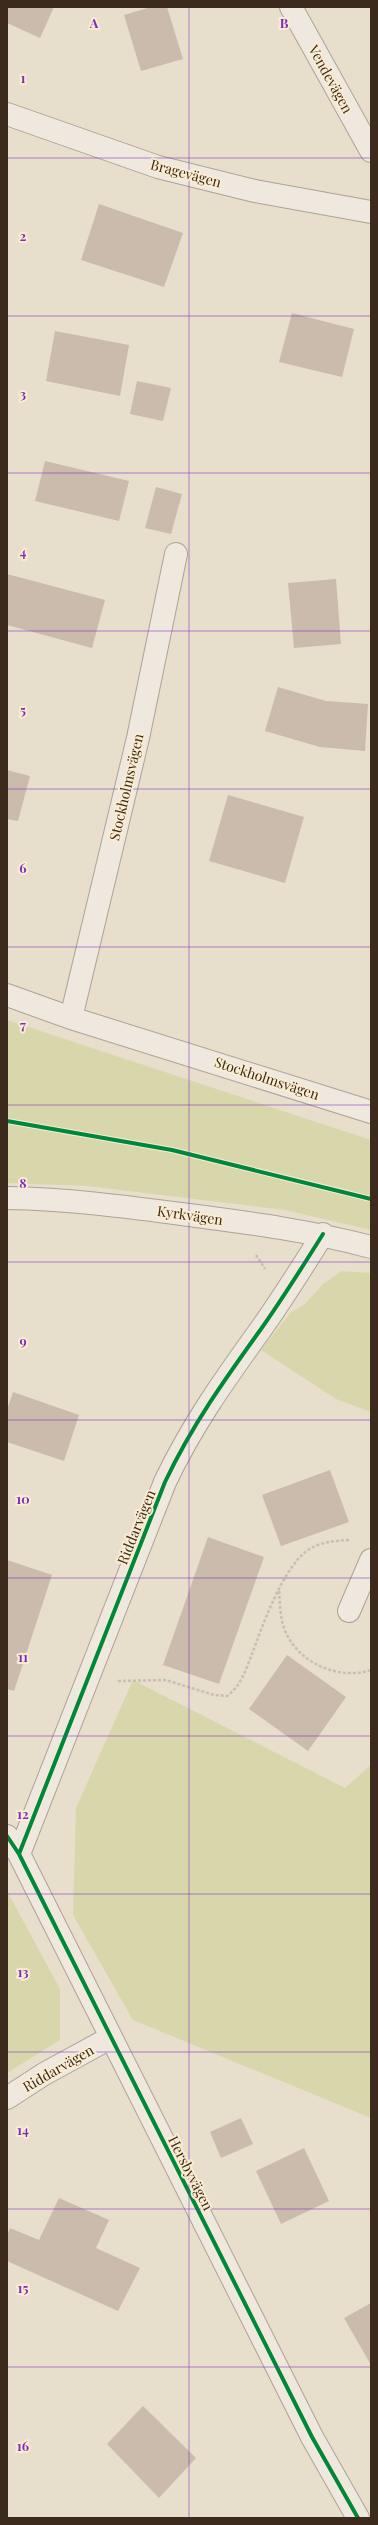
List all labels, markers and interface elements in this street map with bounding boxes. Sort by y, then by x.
text: A [89,14,99,31]
text: B [280,14,289,31]
street label: Vendevägen [304,41,358,117]
text: 1 [21,69,26,86]
street label: Bragevägen [148,154,224,192]
text: 2 [20,227,27,244]
text: 3 [20,385,26,402]
text: 4 [20,543,27,560]
text: 5 [20,701,26,718]
street label: Stockholmsvägen [104,731,148,842]
text: 6 [19,859,27,876]
text: 7 [20,1016,26,1033]
street label: Stockholmsvägen [212,1052,322,1104]
text: 8 [19,1174,27,1191]
street label: Kyrkvägen [156,1201,225,1229]
text: 9 [19,1332,27,1349]
street label: Riddarvägen [112,1486,160,1567]
text: 10 [16,1490,30,1507]
text: 11 [18,1648,28,1665]
text: 12 [17,1805,29,1822]
text: 13 [17,1963,29,1980]
street label: Riddarvägen [19,2040,98,2096]
text: 14 [17,2121,29,2138]
street label: Hersbyvägen [164,2133,218,2214]
text: 15 [18,2279,28,2296]
text: 16 [17,2437,29,2454]

